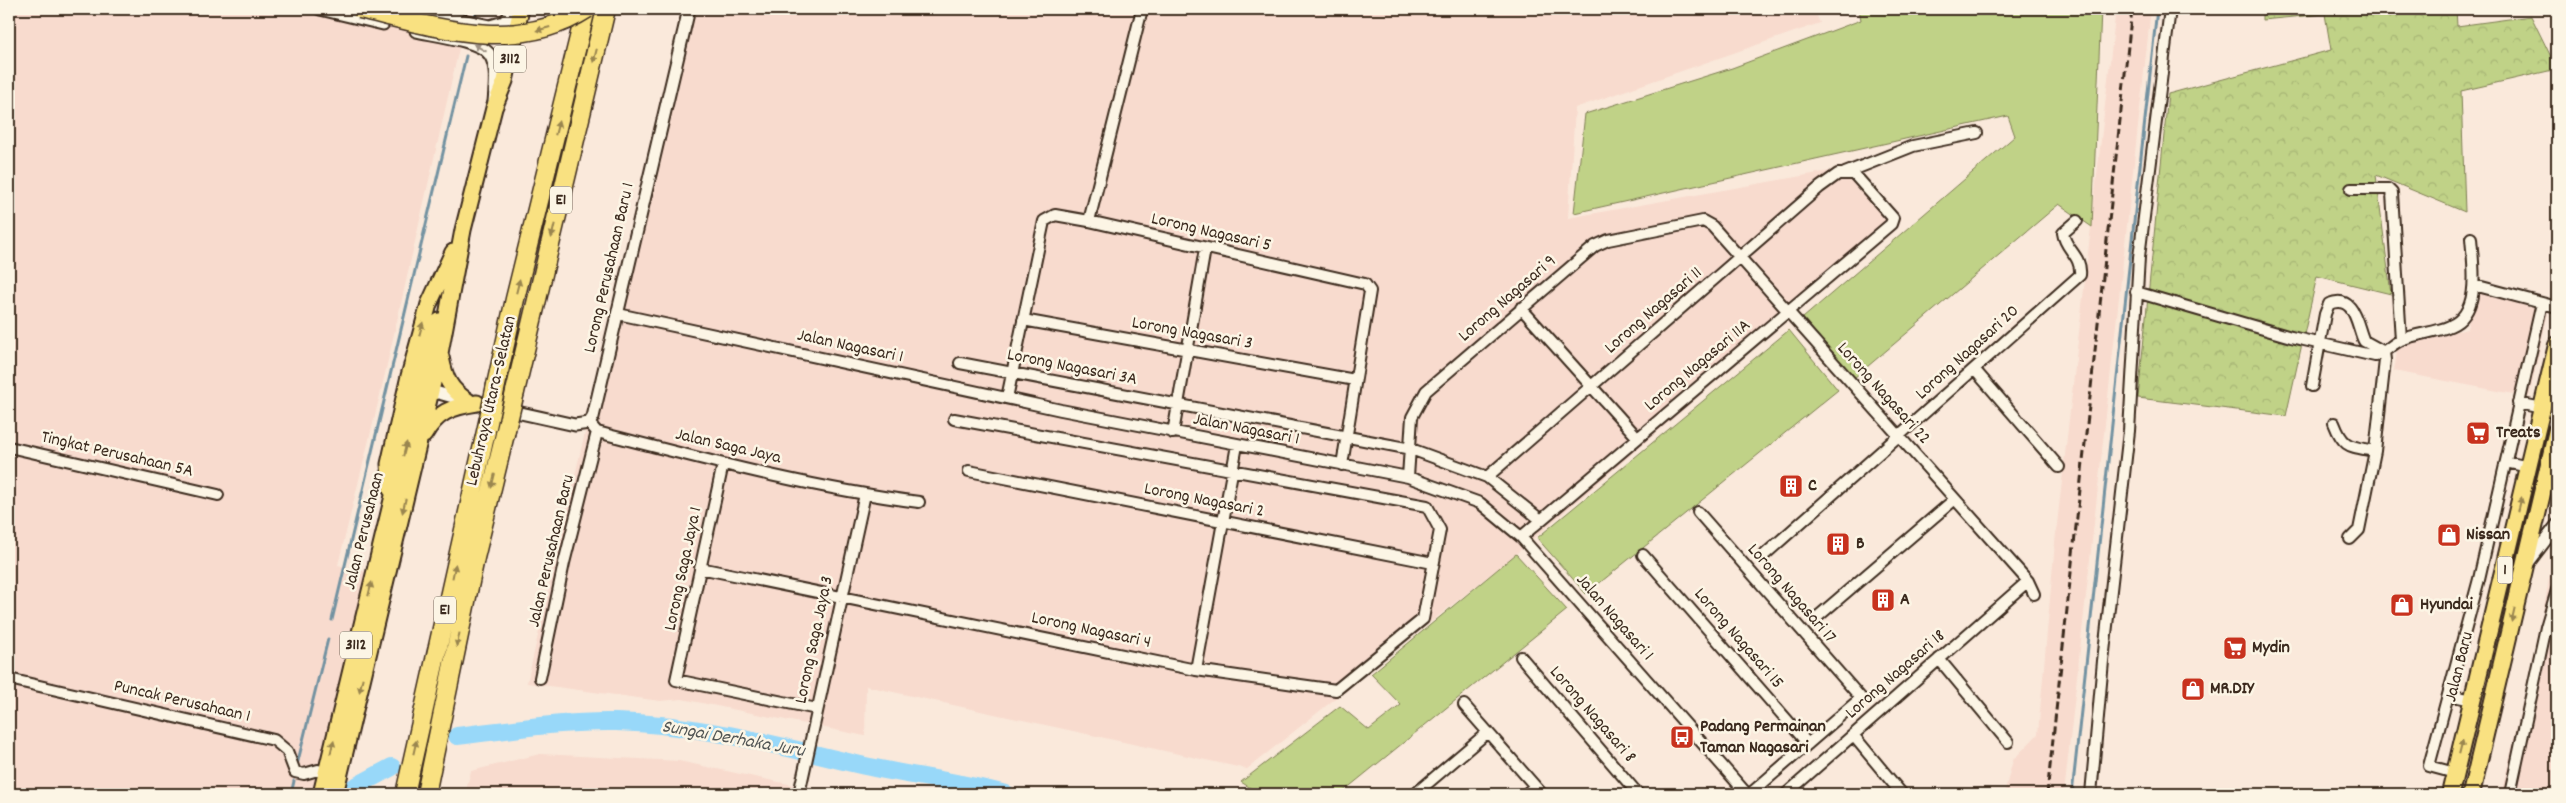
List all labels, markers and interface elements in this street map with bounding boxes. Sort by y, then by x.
one-way arrow [535,25,550,33]
one-way arrow [474,44,487,53]
road number: 3112 [494,46,526,72]
one-way arrow [591,49,599,64]
one-way arrow [553,121,561,136]
street label: Lorong Perusahaan Baru 1 [578,180,642,356]
road number: E1 [550,186,572,214]
street label: Lorong Nagasari 5 [1149,207,1273,259]
one-way arrow [549,224,557,239]
street label: Lorong Nagasari 9 [1454,249,1562,349]
street label: Lorong Nagasari 11 [1600,262,1708,360]
one-way arrow [514,279,522,294]
street label: Lorong Nagasari 20 [1911,300,2025,406]
street label: Lorong Nagasari 3 [1130,311,1254,357]
street label: Lebuhraya Utara–Selatan [460,313,524,489]
street label: Lorong Nagasari 11A [1639,314,1757,418]
one-way arrow [418,322,426,337]
street label: Jalan Nagasari 1 [795,324,905,370]
street label: Lorong Nagasari 22 [1830,337,1936,451]
street label: Lorong Nagasari 3A [1005,343,1139,393]
street label: Jalan Nagasari 1 [1191,407,1301,453]
supermarket icon: Treats [2465,420,2491,446]
place label: Treats [2496,421,2541,446]
street label: Jalan Saga Jaya [673,423,784,471]
street label: Tingkat Perusahaan 5A [38,425,196,485]
one-way arrow [401,442,409,457]
street label: Jalan Perusahaan [338,470,392,592]
street label: Jalan Perusahaan Baru [522,472,582,630]
building icon: C [1778,473,1804,499]
one-way arrow [489,474,497,489]
place label: C [1808,474,1817,499]
street label: Lorong Nagasari 2 [1142,477,1266,525]
one-way arrow [2516,496,2524,511]
one-way arrow [400,499,408,514]
street label: Lorong Saga Jaya 1 [659,505,709,633]
shop icon: Nissan [2436,522,2462,548]
place label: Nissan [2466,523,2510,548]
building icon: B [1825,531,1851,557]
place label: B [1856,532,1865,557]
street label: Lorong Nagasari 17 [1741,539,1842,649]
road number: 1 [2498,556,2512,584]
one-way arrow [450,562,458,578]
street label: Jalan Nagasari 1 [1569,569,1659,667]
street label: Lorong Saga Jaya 3 [789,574,841,706]
one-way arrow [366,581,374,596]
street label: Lorong Nagasari 15 [1687,583,1789,695]
building icon: A [1870,587,1896,613]
place label: A [1900,588,1910,613]
shop icon: Hyundai [2389,592,2415,618]
place label: Hyundai [2420,593,2473,618]
road number: E1 [434,596,456,624]
street label: Lorong Nagasari 4 [1029,606,1153,656]
one-way arrow [2509,607,2517,622]
street label: Lorong Nagasari 18 [1841,624,1951,726]
street label: Jalan Baru [2439,629,2481,705]
road number: 3112 [340,632,372,658]
one-way arrow [454,632,462,647]
supermarket icon: Mydin [2222,635,2248,661]
place label: Mydin [2252,636,2290,661]
street label: Lorong Nagasari 8 [1543,661,1641,769]
street label: Puncak Perusahaan 1 [111,674,253,730]
shop icon: MR.DIY [2180,676,2206,702]
one-way arrow [357,677,365,692]
place label: MR.DIY [2210,677,2255,702]
water label: Sungai Derhaka Juru [659,714,808,766]
place label: Padang Permainan Taman Nagasari [1700,715,1826,761]
bus stop icon: Padang Permainan Taman Nagasari [1669,724,1695,750]
one-way arrow [328,739,336,754]
one-way arrow [411,739,419,754]
one-way arrow [2457,739,2465,754]

